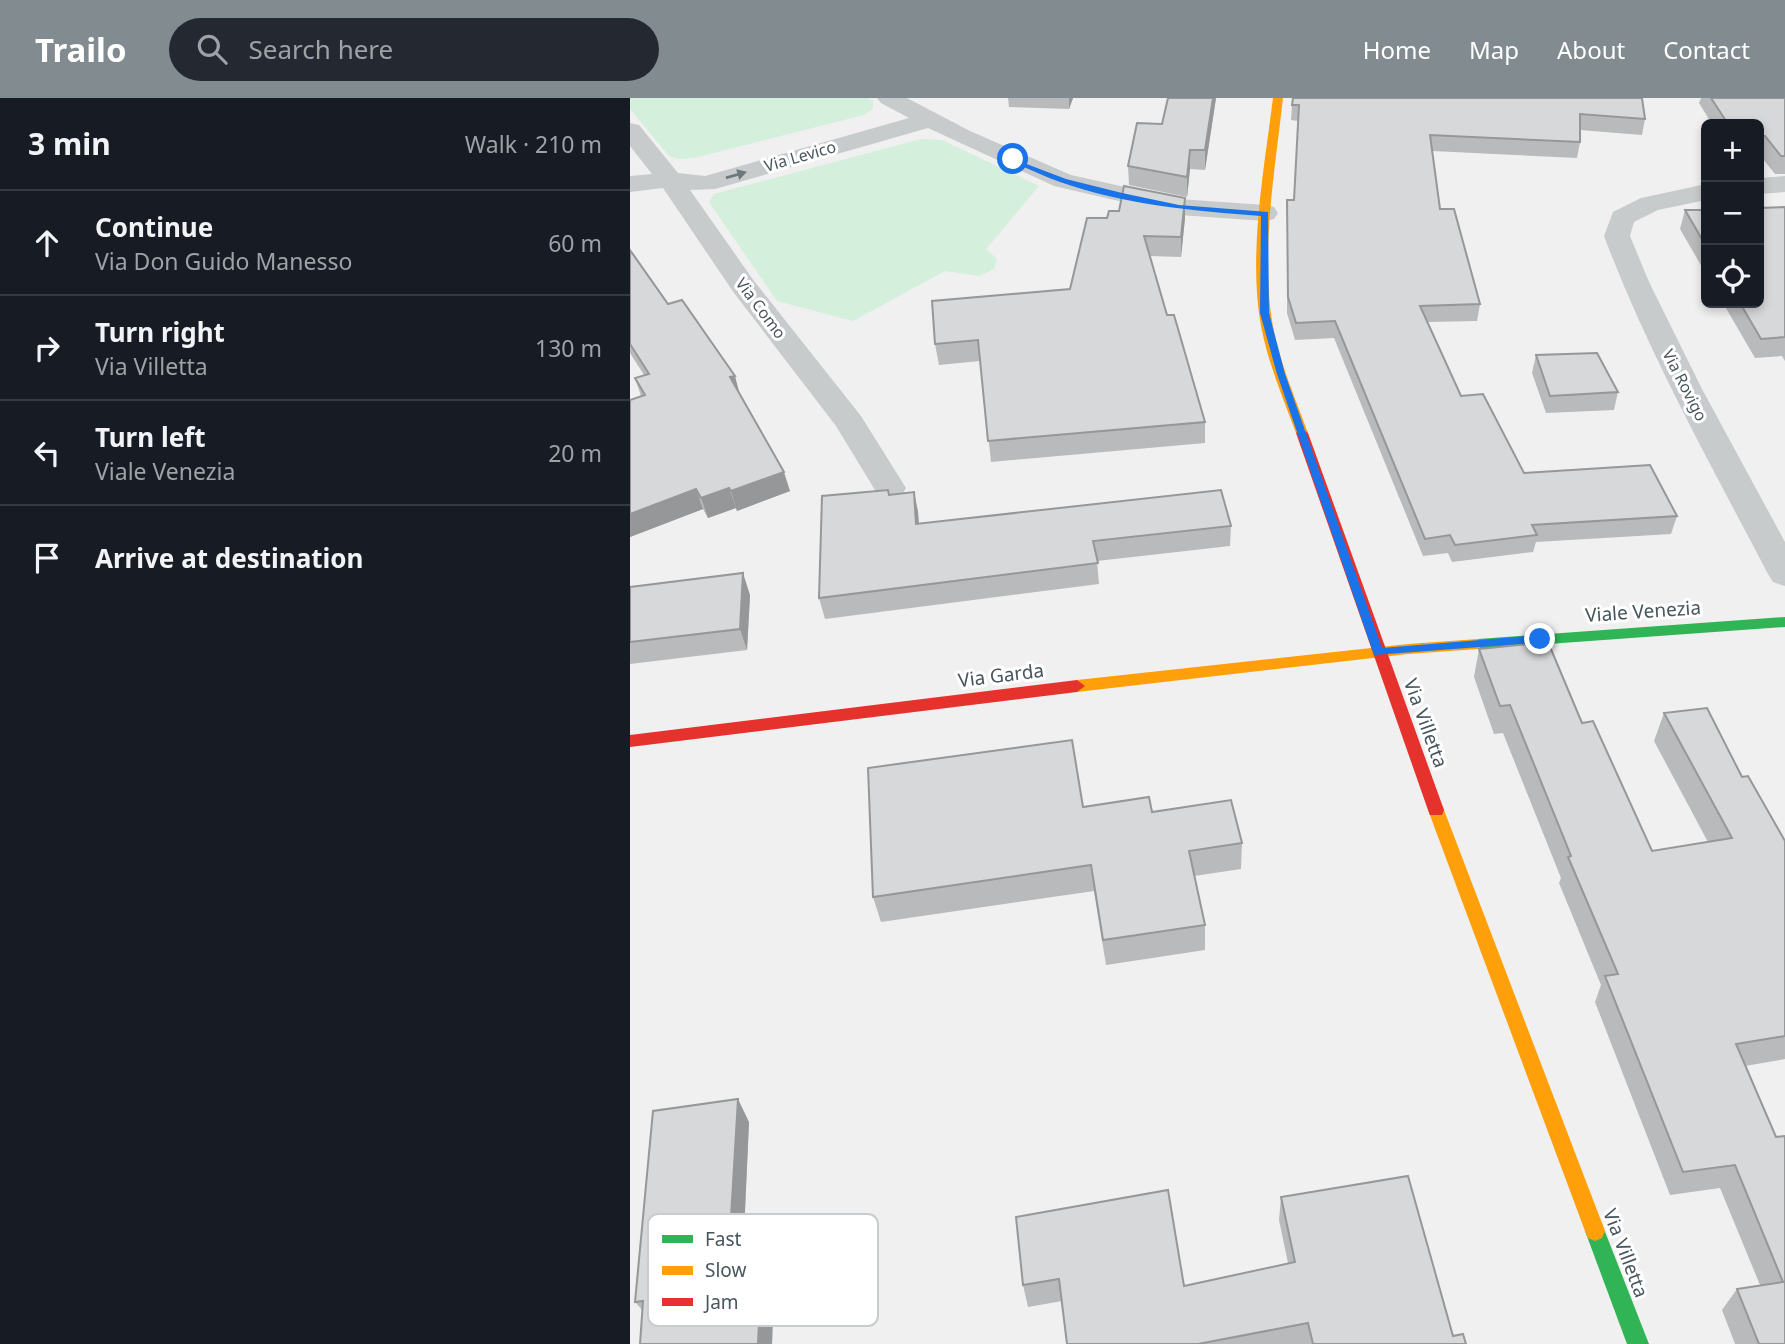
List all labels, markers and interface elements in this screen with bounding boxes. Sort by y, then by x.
search box [169,18,659,81]
text: Trailo [35,27,127,72]
icon: search [193,30,231,68]
text: Search here [249,31,393,67]
text: Home [1363,33,1431,66]
text: Map [1469,33,1519,66]
text: About [1557,33,1625,66]
text: Contact [1663,33,1750,66]
map controls [1701,119,1764,308]
button: + [1701,119,1764,182]
text: 3 min [28,123,111,164]
text: Walk · 210 m [465,128,602,160]
street label: Via Levico [762,135,838,177]
route start [997,143,1028,174]
one-way arrow [726,169,747,179]
button: − [1701,182,1764,245]
text: Continue [95,209,213,245]
icon: ahead [28,224,66,262]
text: 60 m [548,227,602,259]
text: Via Don Guido Manesso [95,245,352,277]
button: locate [1701,245,1764,308]
street label: Via Como [731,273,791,343]
text: Turn right [95,314,225,350]
icon: right [28,329,66,367]
text: 130 m [535,332,602,364]
street label: Via Rovigo [1658,345,1712,425]
text: Via Villetta [95,350,208,382]
text: Turn left [95,419,206,455]
icon: left [28,434,66,472]
text: 20 m [548,437,602,469]
text: Viale Venezia [95,455,235,487]
icon: arrive [28,539,66,577]
text: Arrive at destination [95,540,364,576]
street label: Viale Venezia [1584,594,1702,628]
route end [1524,623,1555,654]
street label: Via Garda [957,657,1045,693]
street label: Via Villetta [1398,675,1454,771]
street label: Via Villetta [1597,1205,1655,1301]
legend [648,1214,878,1326]
text: Fast [705,1226,742,1252]
text: Slow [705,1257,746,1283]
text: Jam [703,1289,739,1315]

